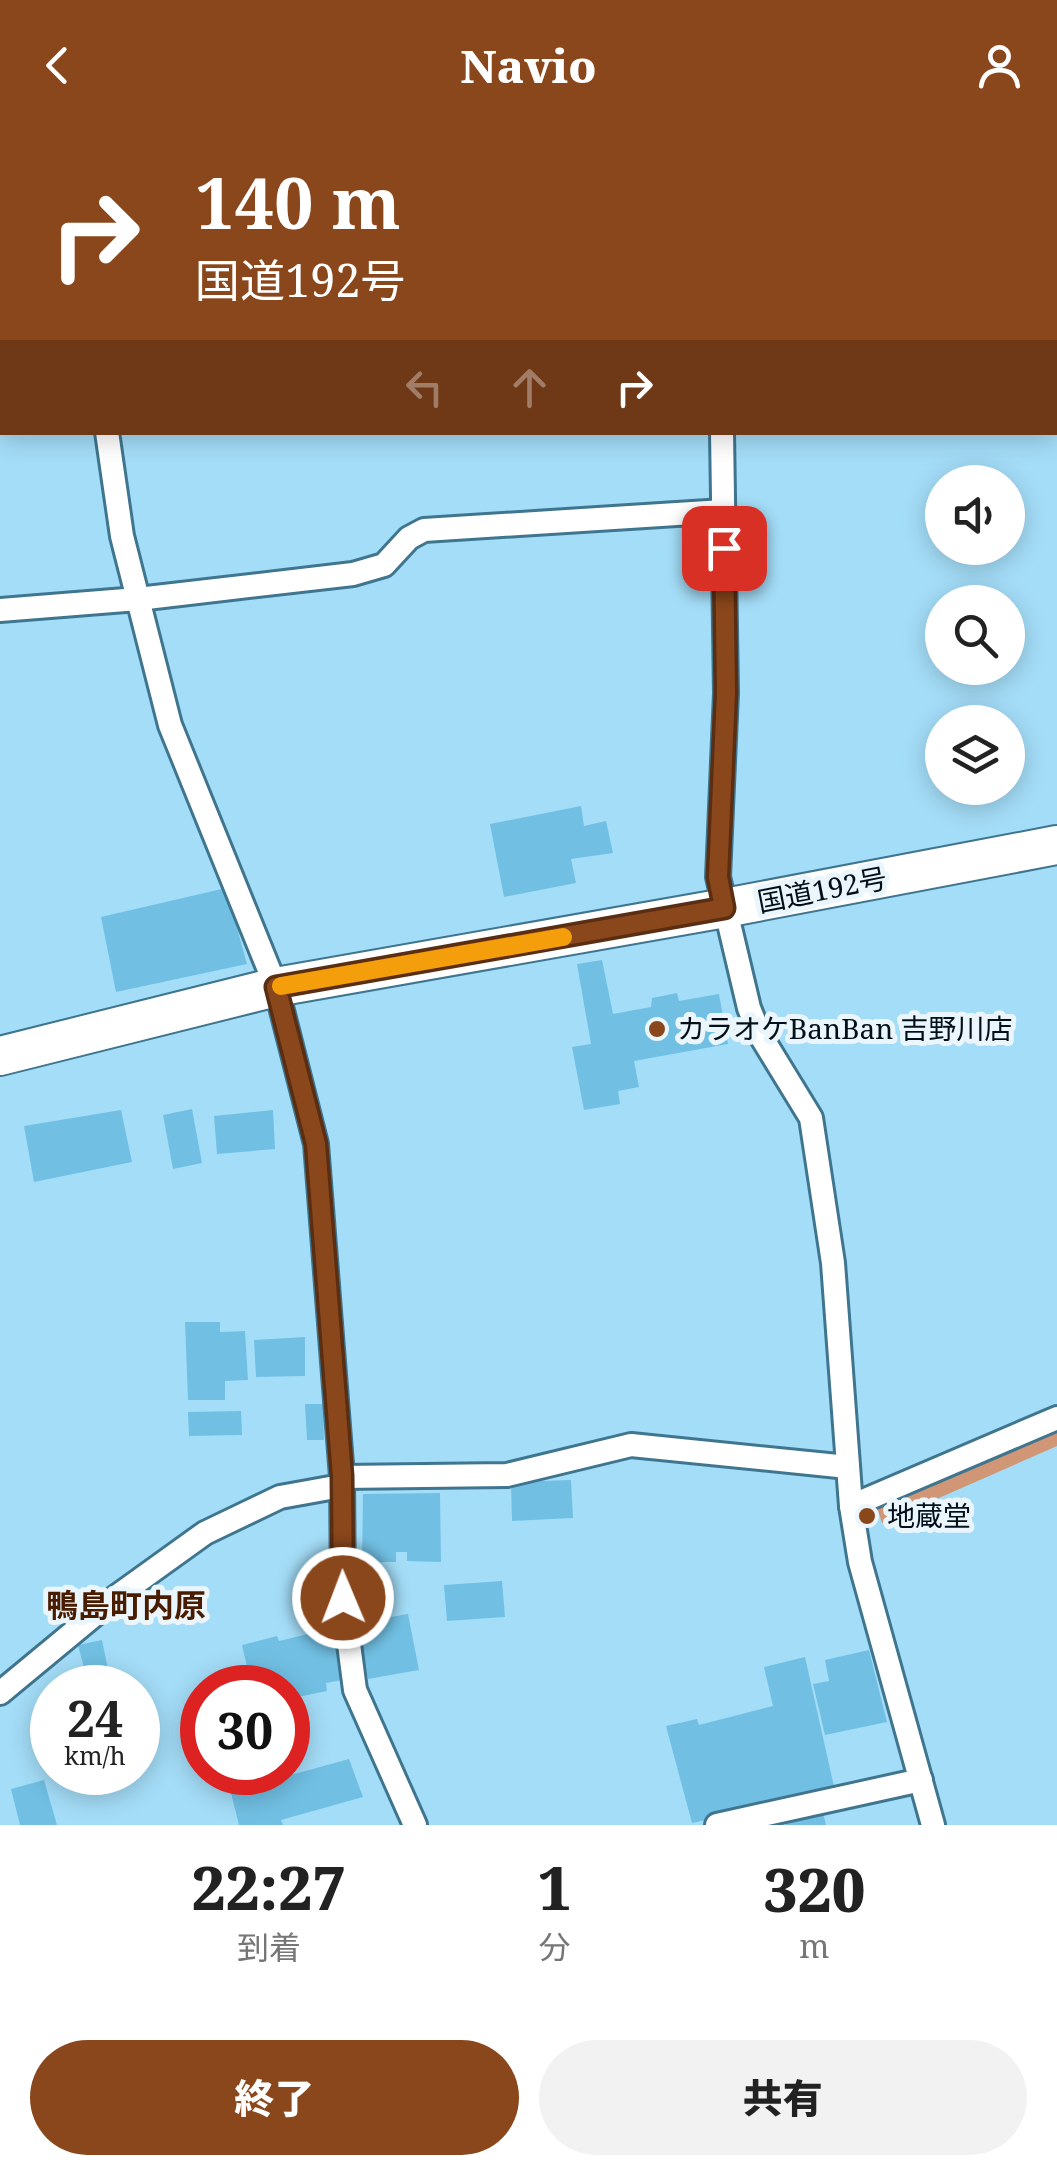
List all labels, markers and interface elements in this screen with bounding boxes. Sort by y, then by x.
text: Navio [461,35,597,96]
icon: back [30,38,85,93]
icon: person [972,38,1027,93]
text: 140 m [195,154,401,250]
icon: right [30,170,160,300]
text: 国道192号 [195,249,405,310]
icon: left [397,360,452,415]
icon: ahead [502,360,557,415]
icon: right [607,360,662,415]
map controls [925,465,1025,805]
button: sound [925,465,1025,565]
pin [682,506,767,591]
icon: arrive [697,521,752,576]
button: search [925,585,1025,685]
button: layers [925,705,1025,805]
street label: 国道192号 [754,858,890,920]
place label: カラオケBanBan 吉野川店 [677,1009,1013,1047]
marker: カラオケBanBan 吉野川店 [646,1018,668,1040]
place label: 地蔵堂 [887,1496,971,1534]
marker: 地蔵堂 [856,1505,878,1527]
position arrow [291,1546,395,1650]
district label: 鴨島町内原 [46,1583,206,1626]
speed limit sign: 30 [180,1665,310,1795]
text: 24 [67,1684,123,1752]
text: km/h [64,1738,126,1772]
text: 22:27 [192,1846,346,1928]
text: 1 [538,1846,572,1928]
text: 320 [763,1848,865,1930]
text: m [799,1924,830,1967]
text: 到着 [237,1925,301,1968]
text: 分 [539,1925,571,1968]
button: 終了 [30,2040,519,2155]
button: 共有 [539,2040,1027,2155]

